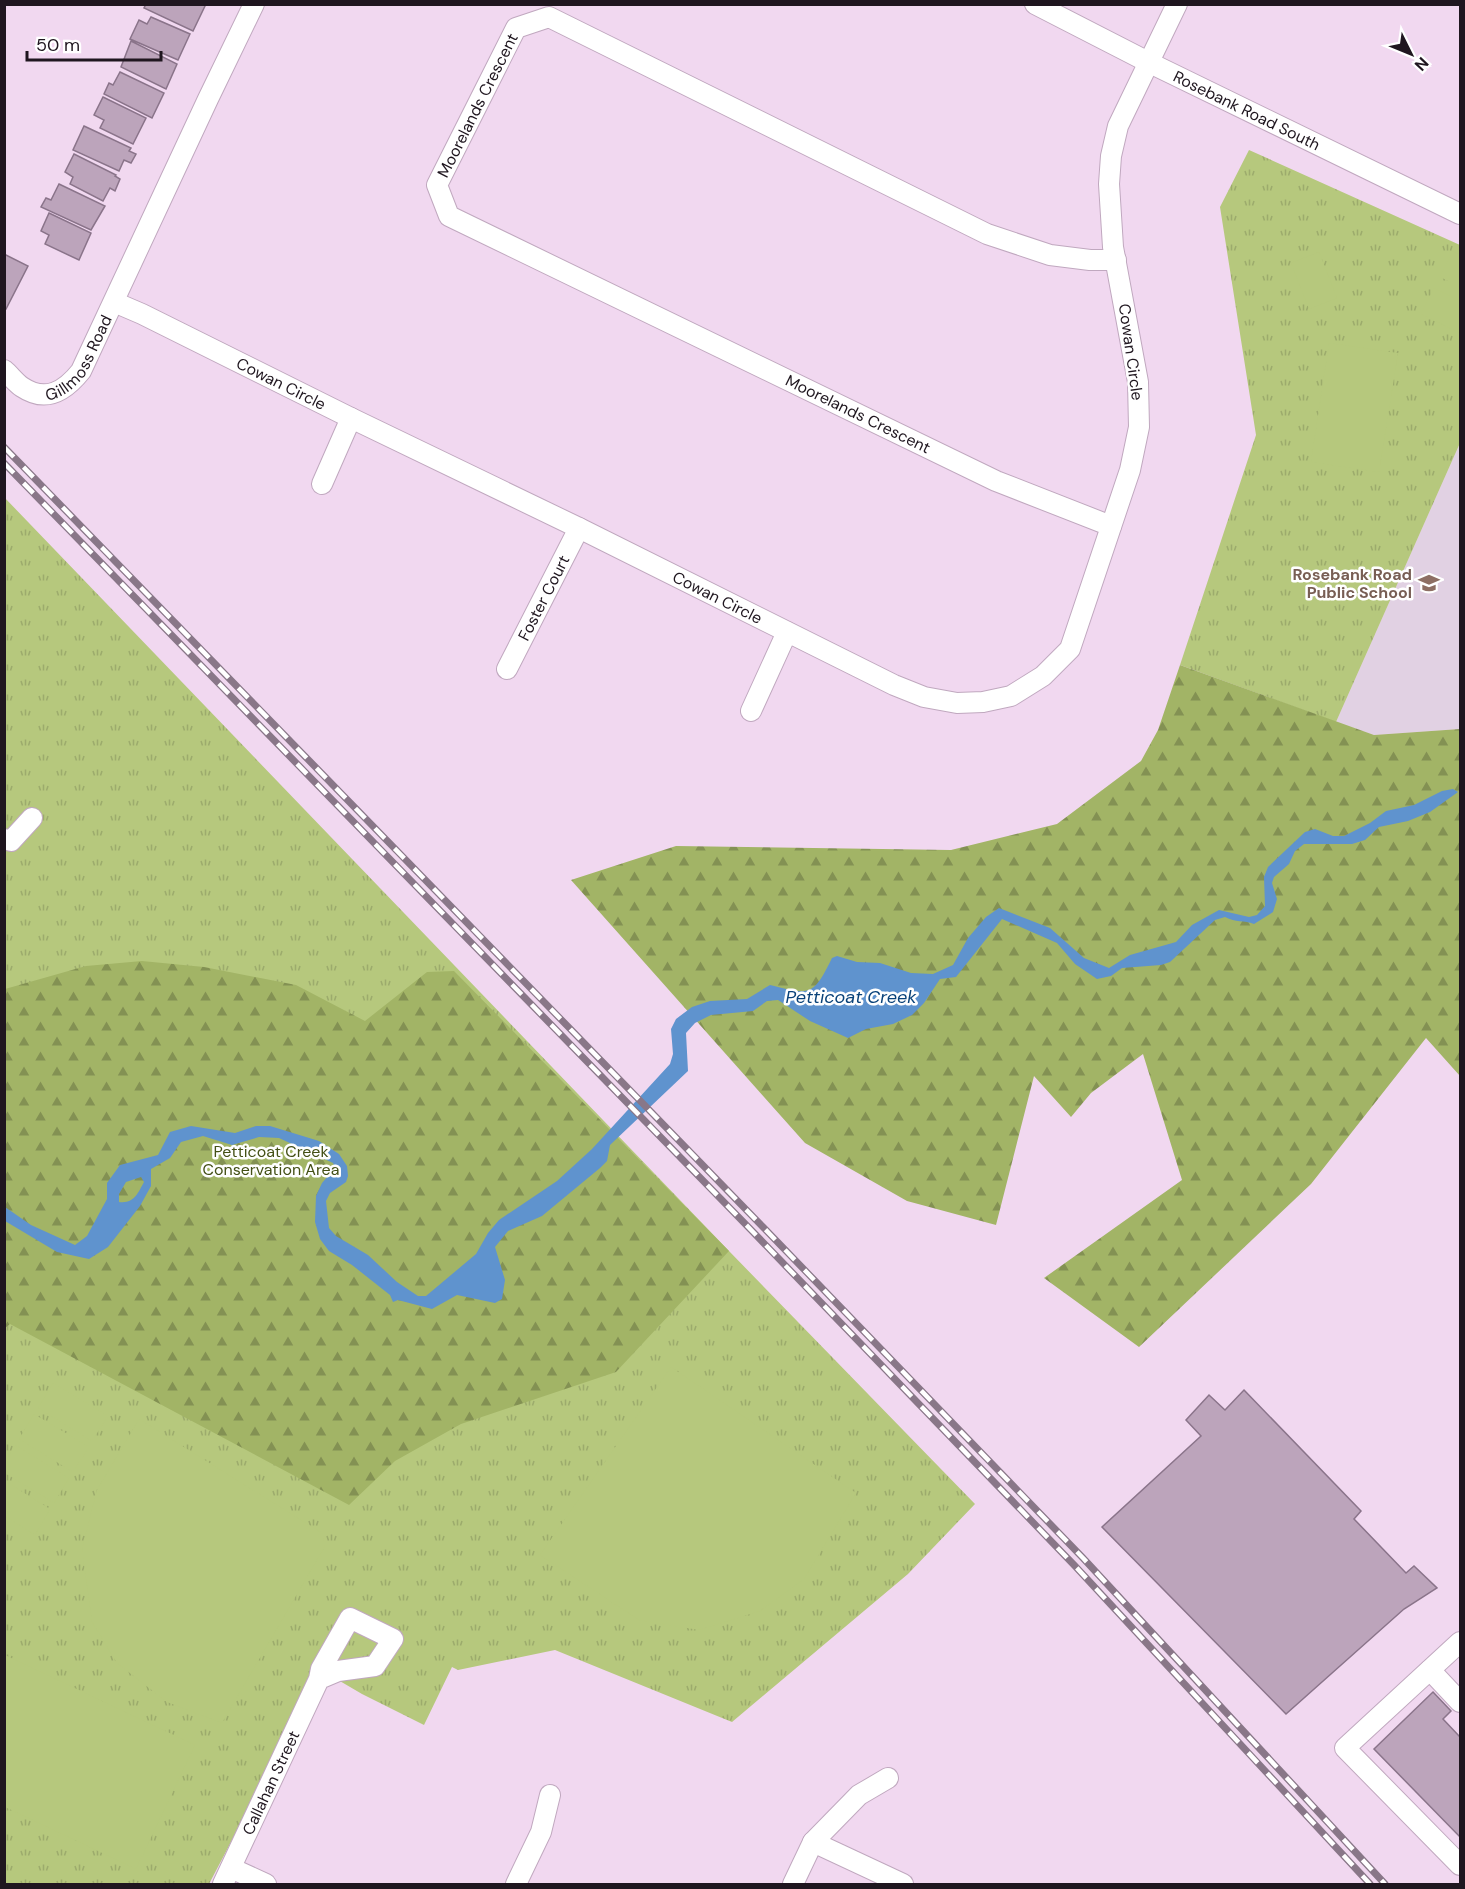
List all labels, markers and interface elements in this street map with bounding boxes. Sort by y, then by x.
scale bar [27,24,160,62]
north arrow [1381,24,1441,84]
street label: Moorelands Crescent [432,29,522,181]
text: 50 m [36,33,80,57]
text: N [1410,52,1433,75]
street label: Rosebank Road South [1170,66,1324,155]
street label: Cowan Circle [1114,302,1148,402]
street label: Gillmoss Road [43,312,116,405]
street label: Cowan Circle [233,352,330,414]
street label: Moorelands Crescent [782,370,934,458]
street label: Foster Court [513,552,574,644]
place label: Rosebank Road Public School [1293,564,1412,603]
street label: Cowan Circle [669,566,766,628]
school or university icon: Rosebank Road Public School [1417,571,1441,595]
water label: Petticoat Creek [786,985,917,1009]
park label: Petticoat Creek Conservation Area [203,1141,339,1180]
street label: Callahan Street [237,1727,304,1838]

